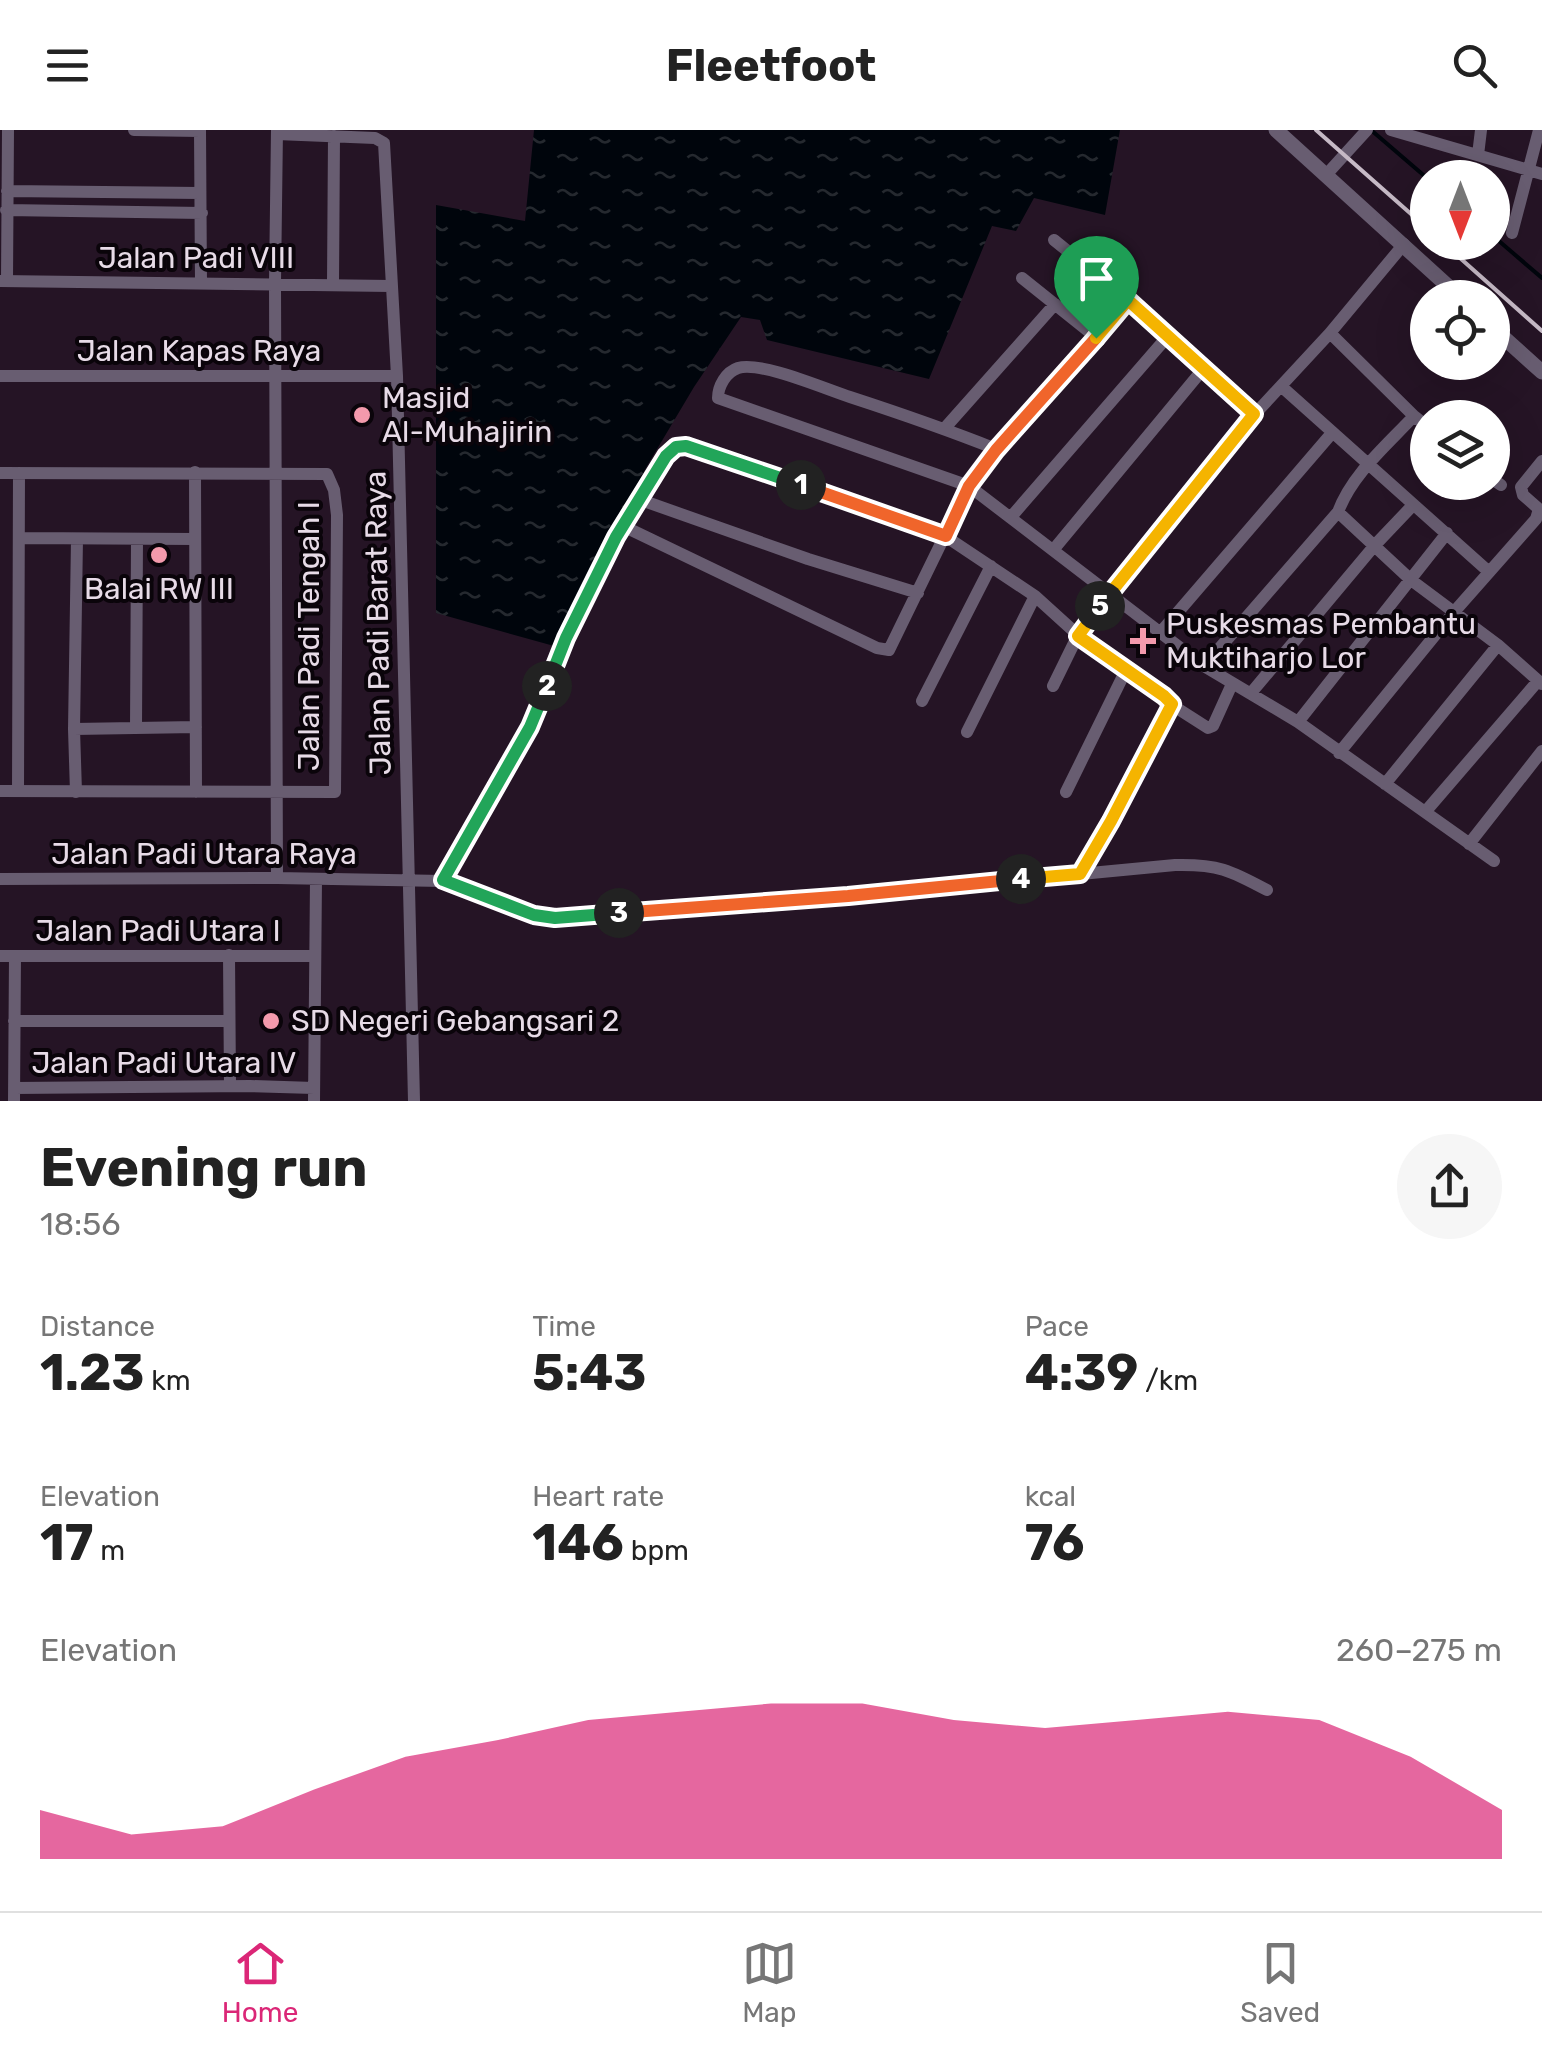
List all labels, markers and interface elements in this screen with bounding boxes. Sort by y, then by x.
icon: menu [40,38,95,93]
icon: search [1447,38,1502,93]
text: Fleetfoot [666,39,876,92]
north arrow [1410,160,1510,260]
map controls [1410,160,1510,500]
pin [1054,236,1139,339]
street label: Jalan Padi VIII [98,240,294,276]
icon: arrive [1069,251,1124,306]
button: locate [1410,280,1510,380]
street label: Jalan Kapas Raya [77,333,321,369]
place label: Masjid Al-Muhajirin [382,380,552,450]
button: layers [1410,400,1510,500]
marker: Masjid Al-Muhajirin [351,404,373,426]
pin: 1 [776,460,826,510]
text: 1 [794,468,808,501]
street label: Jalan Padi Barat Raya [357,470,399,776]
street label: Jalan Padi Tengah I [291,501,327,771]
marker: Balai RW III [148,544,170,566]
place label: Balai RW III [84,571,234,607]
pin: 5 [1075,581,1125,631]
text: 5 [1091,589,1109,622]
place label: Puskesmas Pembantu Muktiharjo Lor [1166,606,1476,676]
marker: Puskesmas Pembantu Muktiharjo Lor [1130,628,1156,654]
pin: 2 [522,661,572,711]
text: 2 [538,669,556,702]
street label: Jalan Padi Utara Raya [51,836,357,872]
pin: 4 [996,854,1046,904]
text: 4 [1011,862,1031,895]
pin: 3 [594,888,644,938]
text: 3 [610,896,628,929]
street label: Jalan Padi Utara I [35,913,281,949]
place label: SD Negeri Gebangsari 2 [291,1003,619,1039]
marker: SD Negeri Gebangsari 2 [260,1010,282,1032]
street label: Jalan Padi Utara IV [31,1045,297,1081]
button: share [1397,1134,1502,1239]
text: Evening run [40,1135,368,1200]
text: 18:56 [40,1205,121,1243]
text: Distance [40,1310,155,1343]
text: Time [532,1310,596,1343]
text: Pace [1025,1310,1089,1343]
text: 1.23 [40,1343,145,1403]
text: 5:43 [532,1343,646,1403]
text: 4:39 [1025,1343,1138,1403]
text: km [145,1364,191,1397]
text: /km [1138,1364,1198,1397]
text: Elevation [40,1480,160,1513]
text: Heart rate [532,1480,664,1513]
text: kcal [1025,1480,1076,1513]
text: 17 [40,1513,94,1573]
text: 146 [532,1513,624,1573]
text: 76 [1025,1513,1085,1573]
text: m [94,1534,125,1567]
text: bpm [624,1534,689,1567]
text: Elevation [40,1631,177,1669]
text: 260–275 m [1336,1631,1502,1669]
tab: Home [222,1936,298,2029]
tab: Map [742,1936,797,2029]
tab: Saved [1240,1936,1320,2029]

